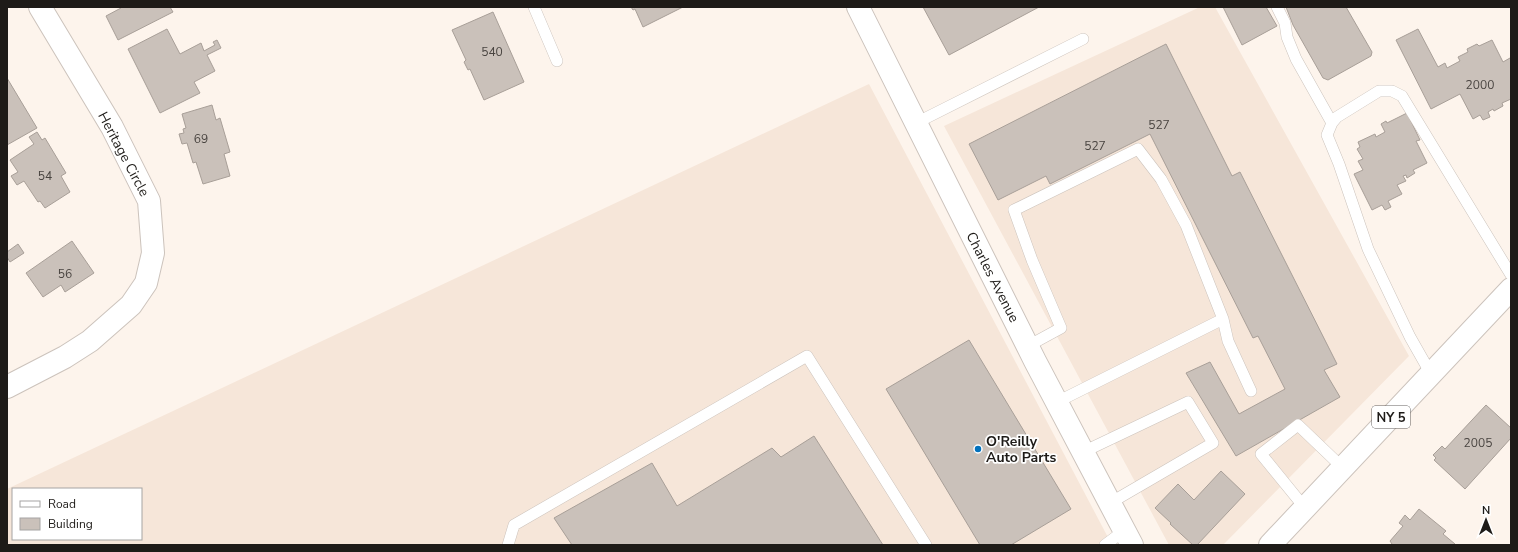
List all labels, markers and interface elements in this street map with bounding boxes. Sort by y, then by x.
house number: 540 [481,44,503,60]
house number: 2000 [1466,77,1494,93]
street label: Heritage Circle [93,108,154,200]
house number: 527 [1148,117,1170,133]
house number: 69 [194,131,208,147]
house number: 527 [1084,138,1106,154]
house number: 54 [38,168,52,184]
street label: Charles Avenue [962,229,1024,326]
house number: 56 [58,266,72,282]
road number: NY 5 [1372,406,1410,428]
place label: O'Reilly Auto Parts [986,432,1056,467]
house number: 2005 [1464,435,1492,451]
marker: O'Reilly Auto Parts [973,444,983,454]
legend [12,488,142,540]
text: Road [48,496,76,512]
north arrow [1466,500,1506,540]
text: N [1482,503,1490,518]
text: Building [48,516,93,532]

